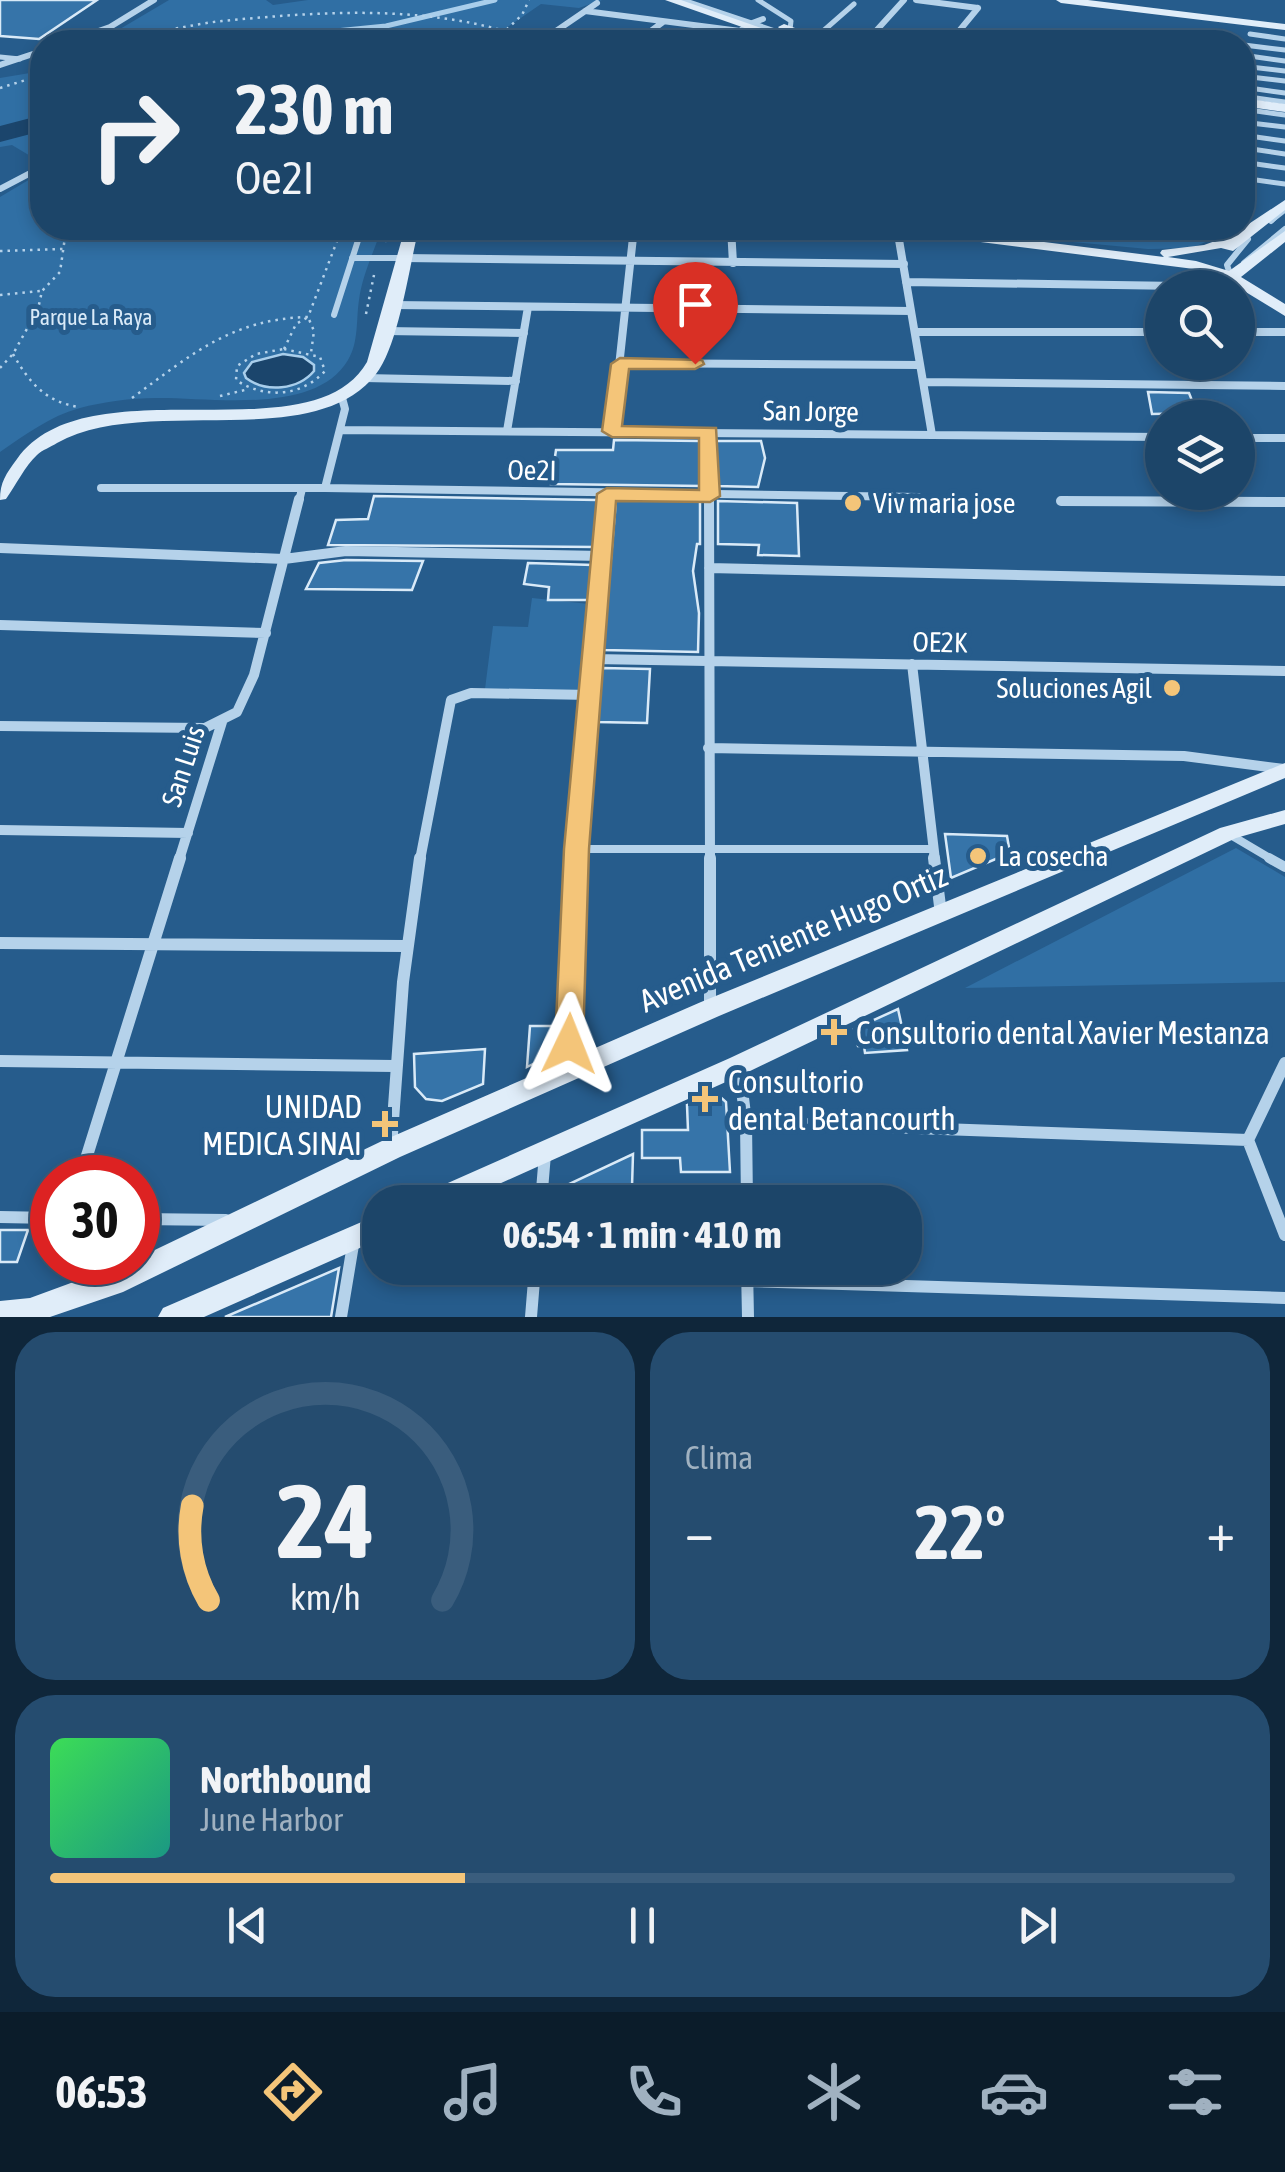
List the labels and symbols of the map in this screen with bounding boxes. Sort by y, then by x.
pin [653,262,738,365]
park label: Parque La Raya [29,304,153,330]
street label: San Jorge [763,394,859,428]
street label: Oe2I [507,454,557,486]
place label: Viv maria jose [873,487,1015,519]
marker: Viv maria jose [842,492,864,514]
street label: OE2K [912,626,968,658]
place label: Soluciones Agil [997,672,1153,704]
marker: Soluciones Agil [1161,677,1183,699]
street label: San Luis [155,722,211,810]
place label: La cosecha [998,840,1109,872]
marker: La cosecha [967,845,989,867]
street label: Avenida Teniente Hugo Ortiz [634,856,953,1020]
position arrow [517,992,621,1096]
place label: Consultorio dental Xavier Mestanza [856,1014,1270,1051]
marker: Consultorio dental Xavier Mestanza [821,1019,847,1045]
place label: Consultorio dental Betancourth [728,1063,956,1137]
marker: Consultorio dental Betancourth [692,1086,718,1112]
place label: UNIDAD MEDICA SINAI [202,1088,362,1162]
marker: UNIDAD MEDICA SINAI [372,1111,398,1137]
speed limit sign: 30 [30,1155,160,1285]

